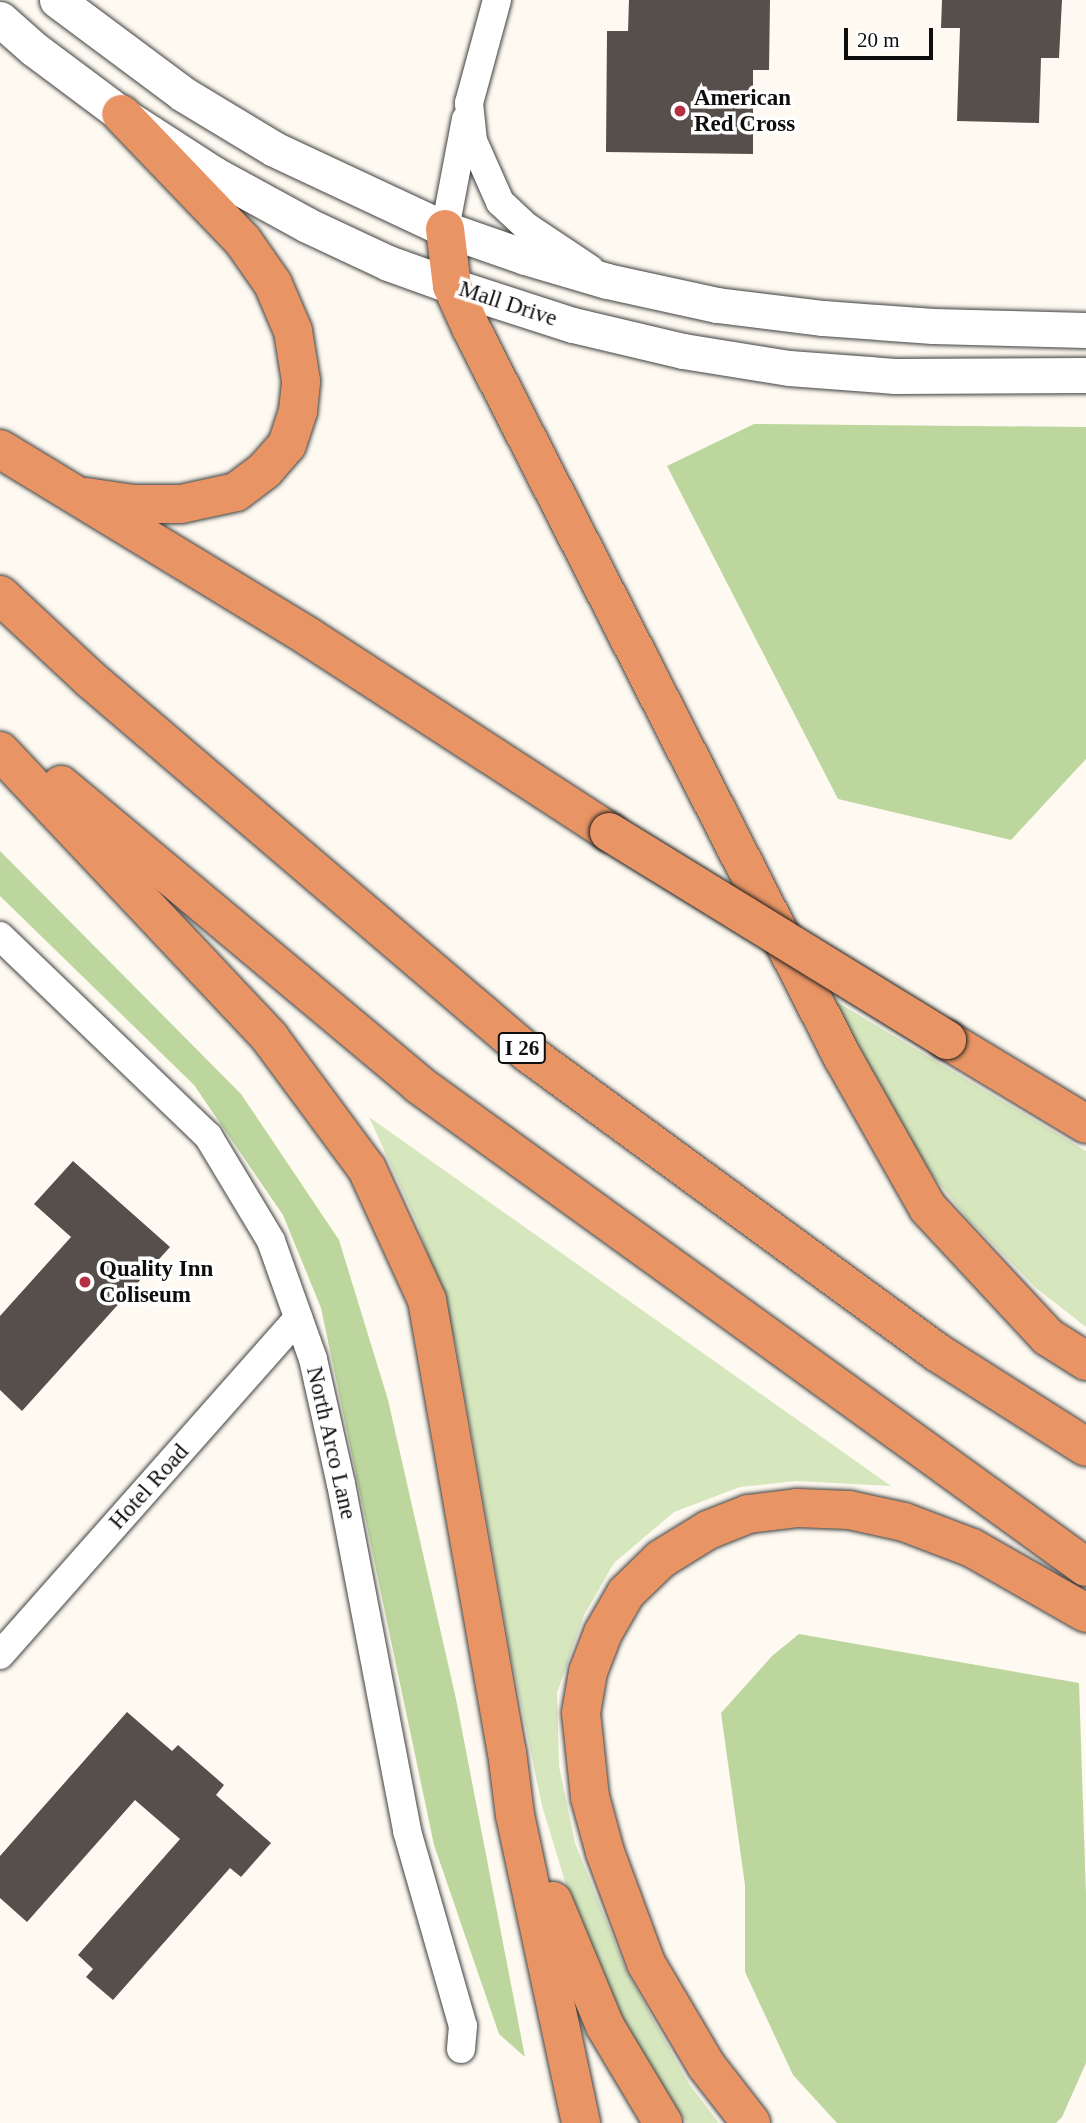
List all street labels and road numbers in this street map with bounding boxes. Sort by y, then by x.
street label: Mall Drive [455,275,561,333]
road number: I 26 [498,1030,546,1066]
street label: North Arco Lane [300,1363,362,1523]
street label: Hotel Road [103,1439,195,1535]

